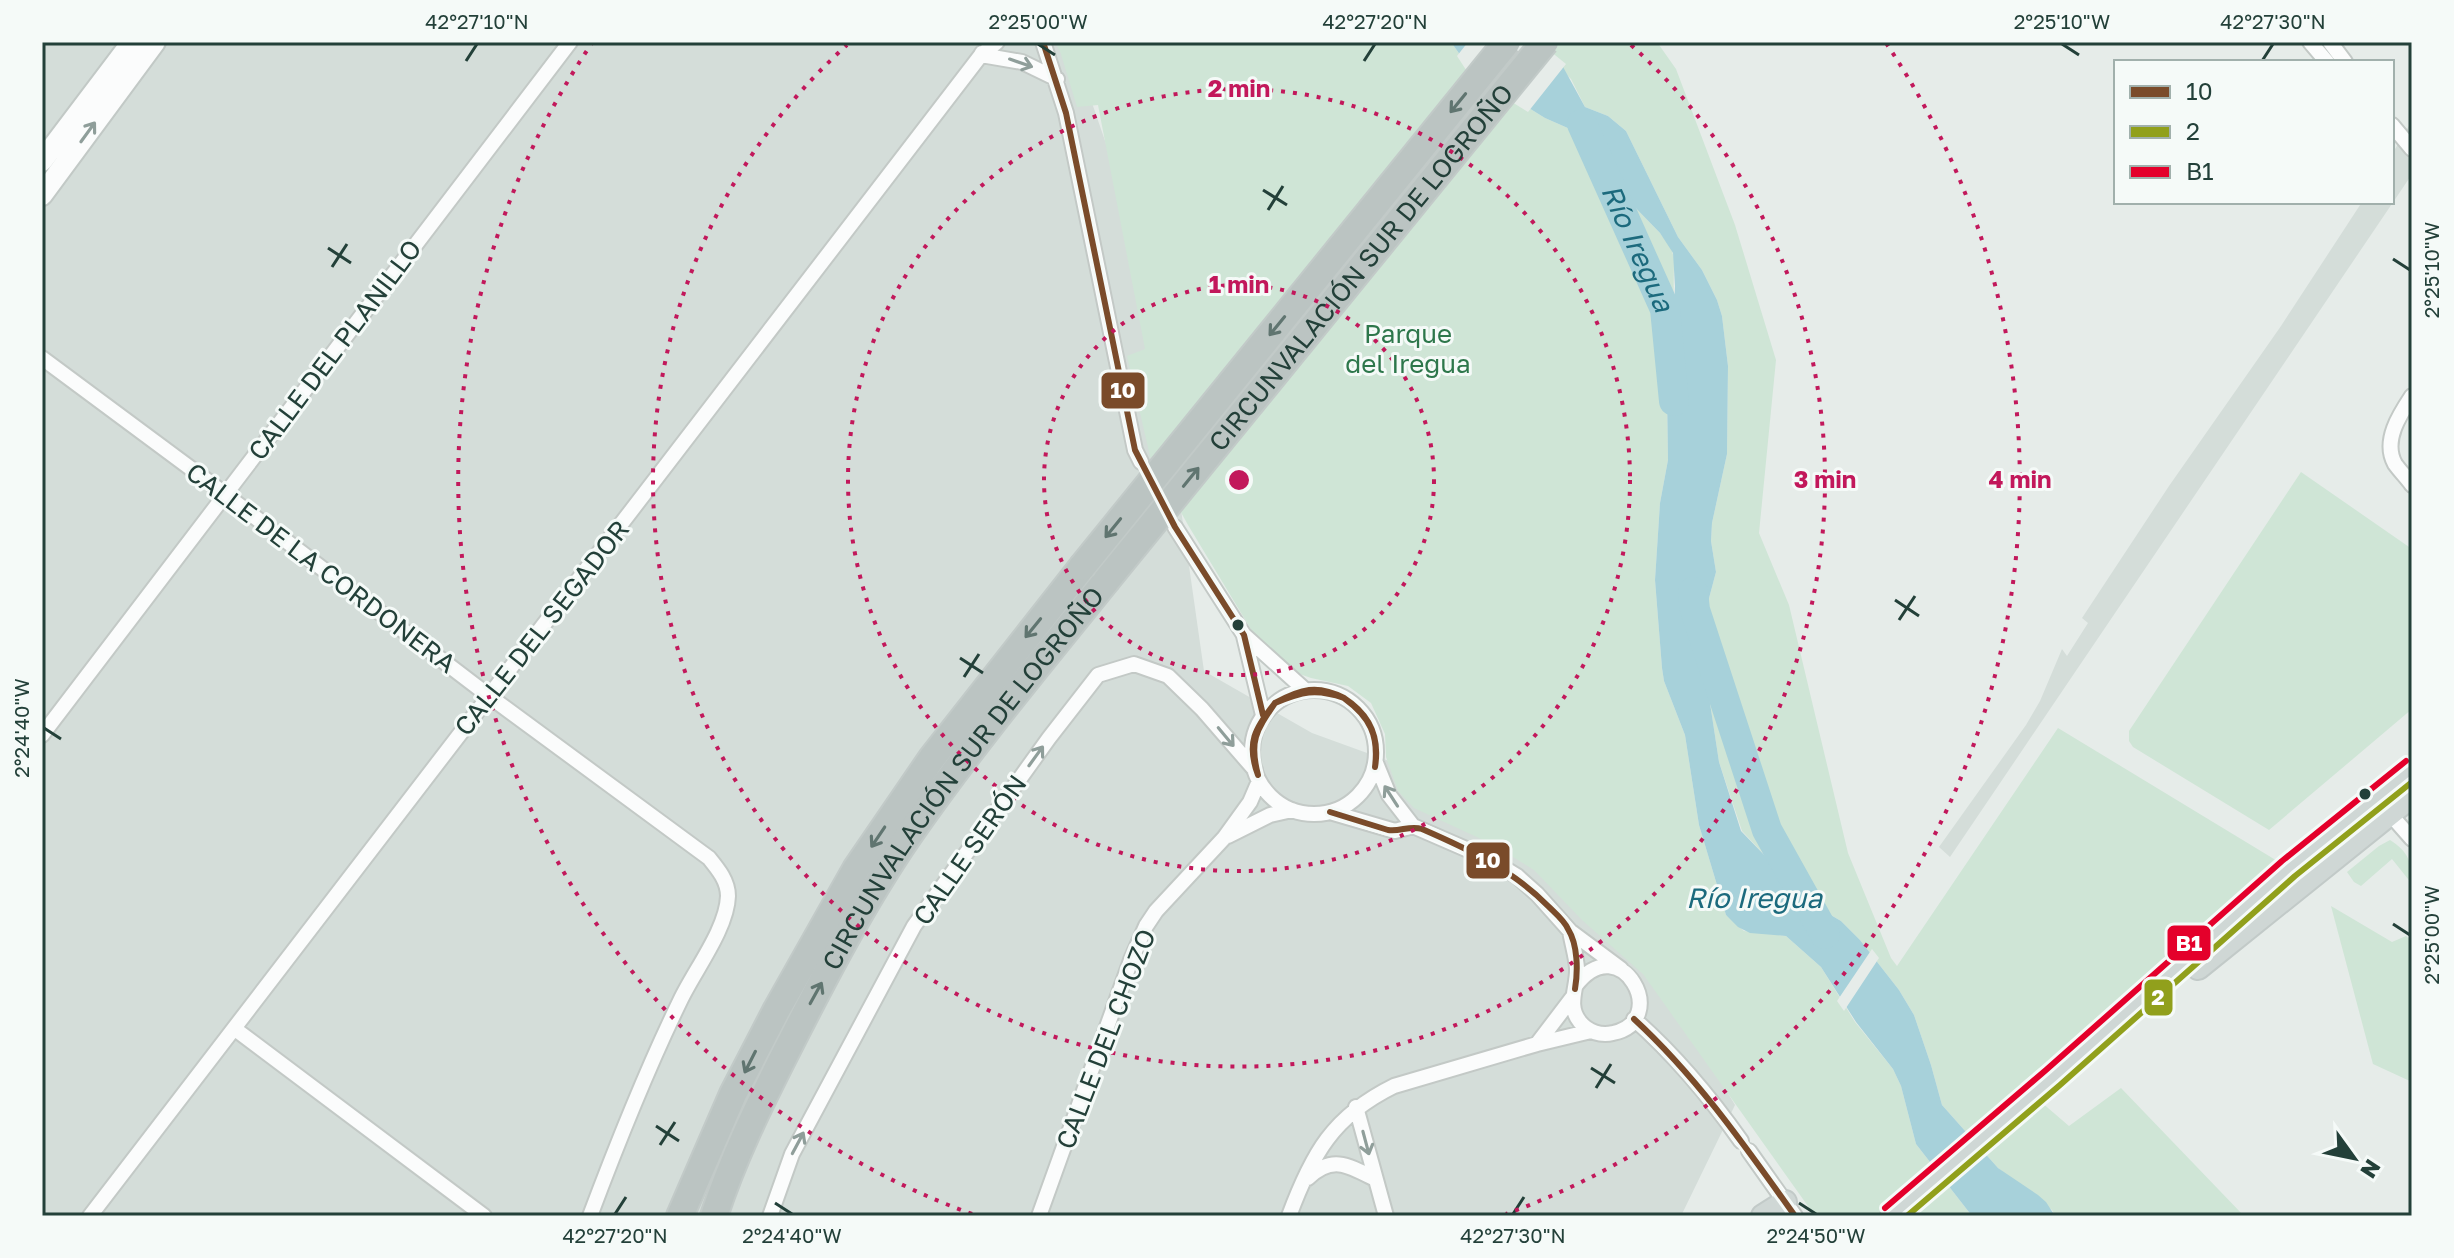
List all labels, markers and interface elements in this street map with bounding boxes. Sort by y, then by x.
text: 42°27'10"N [425,9,529,33]
text: 2°25'00"W [988,9,1088,33]
text: 42°27'20"N [1322,9,1428,33]
text: 2°25'10"W [2014,9,2110,33]
text: 42°27'30"N [2220,9,2326,33]
one-way arrow [1007,56,1033,71]
legend [2114,60,2394,204]
text: 2 min [1208,73,1270,102]
text: 10 [2186,76,2213,105]
street label: CIRCUNVALACIÓN SUR DE LOGROÑO [1202,78,1519,457]
one-way arrow [1449,92,1467,112]
text: 2 [2186,116,2200,145]
one-way arrow [80,121,97,143]
text: B1 [2186,156,2214,185]
water label: Río Iregua [1595,179,1682,318]
text: 2°25'10"W [2419,222,2443,318]
street label: CALLE DEL PLANILLO [242,233,428,466]
text: 1 min [1209,269,1269,298]
one-way arrow [1268,315,1285,336]
park label: Parque del Iregua [1345,318,1471,379]
line badge: 10 [1100,371,1146,410]
text: 10 [1110,376,1136,403]
street label: CALLE DE LA CORDONERA [180,456,462,679]
text: 3 min [1794,464,1856,493]
text: 4 min [1988,464,2052,493]
centre of rings [1225,466,1253,494]
one-way arrow [1182,467,1199,488]
street label: CALLE DEL SEGADOR [448,514,635,742]
one-way arrow [1104,517,1122,538]
street label: CIRCUNVALACIÓN SUR DE LOGROÑO [815,580,1110,975]
one-way arrow [1024,617,1042,638]
unlabelled marker [1230,617,1246,633]
text: 2°24'40"W [9,678,33,778]
one-way arrow [1217,727,1235,747]
one-way arrow [1028,745,1044,767]
street label: CALLE SERÓN [906,769,1033,931]
one-way arrow [1383,786,1399,808]
unlabelled marker [2357,786,2373,802]
one-way arrow [870,825,886,847]
line badge: 10 [1465,841,1511,880]
text: 10 [1475,846,1501,873]
water label: Río Iregua [1686,881,1823,914]
text: 2°25'00"W [2419,885,2443,985]
line badge: B1 [2166,924,2212,962]
street label: CALLE DEL CHOZO [1049,925,1162,1153]
text: B1 [2176,929,2202,956]
line badge: 2 [2143,978,2174,1017]
one-way arrow [809,982,825,1005]
text: 2 [2151,983,2165,1010]
one-way arrow [741,1050,757,1074]
north arrow [2314,1118,2394,1198]
one-way arrow [1359,1130,1374,1155]
one-way arrow [790,1132,806,1156]
text: N [2355,1155,2387,1184]
text: 42°27'20"N [562,1223,668,1247]
text: 2°24'40"W [742,1223,842,1247]
text: 42°27'30"N [1460,1223,1566,1247]
text: 2°24'50"W [1767,1223,1866,1247]

